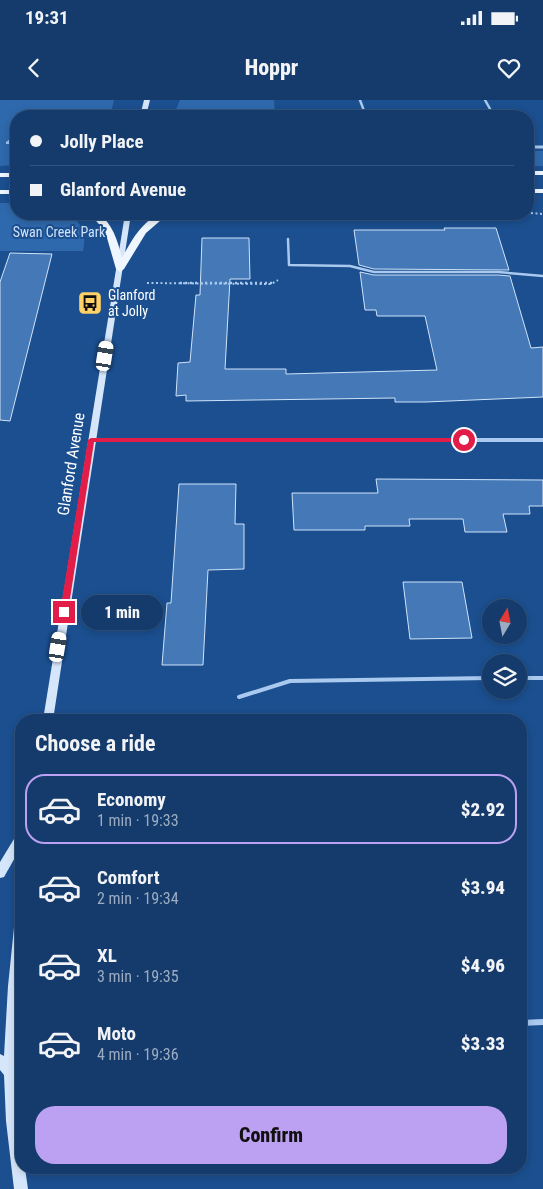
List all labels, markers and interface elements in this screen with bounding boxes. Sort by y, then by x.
text: 19:31 [25,6,69,29]
icon: back [20,54,48,82]
icon: heart [495,54,523,82]
text: Hoppr [245,55,298,80]
text: Jolly Place [60,130,144,153]
text: Glanford Avenue [60,178,186,201]
park label: Swan Creek Park [13,224,106,240]
place label: Glanford at Jolly [108,287,156,319]
bus stop icon: Glanford at Jolly [77,290,103,316]
car [95,340,114,372]
street label: Glanford Avenue [53,411,89,517]
route start [453,429,475,451]
callout: 1 min [82,594,164,630]
north arrow [482,599,528,644]
map controls [482,599,527,699]
route end [53,601,75,623]
text: 1 min [104,603,140,622]
car [48,631,67,663]
button: layers [482,654,527,699]
text: Choose a ride [35,731,156,756]
icon: car [37,787,82,832]
text: Economy [97,788,166,811]
text: $2.92 [461,798,505,821]
text: 1 min · 19:33 [97,811,179,830]
icon: car [37,865,82,910]
text: Comfort [97,866,160,889]
text: $3.94 [461,876,505,899]
text: 2 min · 19:34 [97,889,179,908]
icon: car [37,943,82,988]
text: XL [97,944,117,967]
text: $4.96 [461,954,505,977]
text: 3 min · 19:35 [97,967,179,986]
icon: car [37,1021,82,1066]
text: Moto [97,1022,136,1045]
text: $3.33 [461,1032,505,1055]
text: 4 min · 19:36 [97,1045,179,1064]
button: Confirm [35,1106,507,1164]

